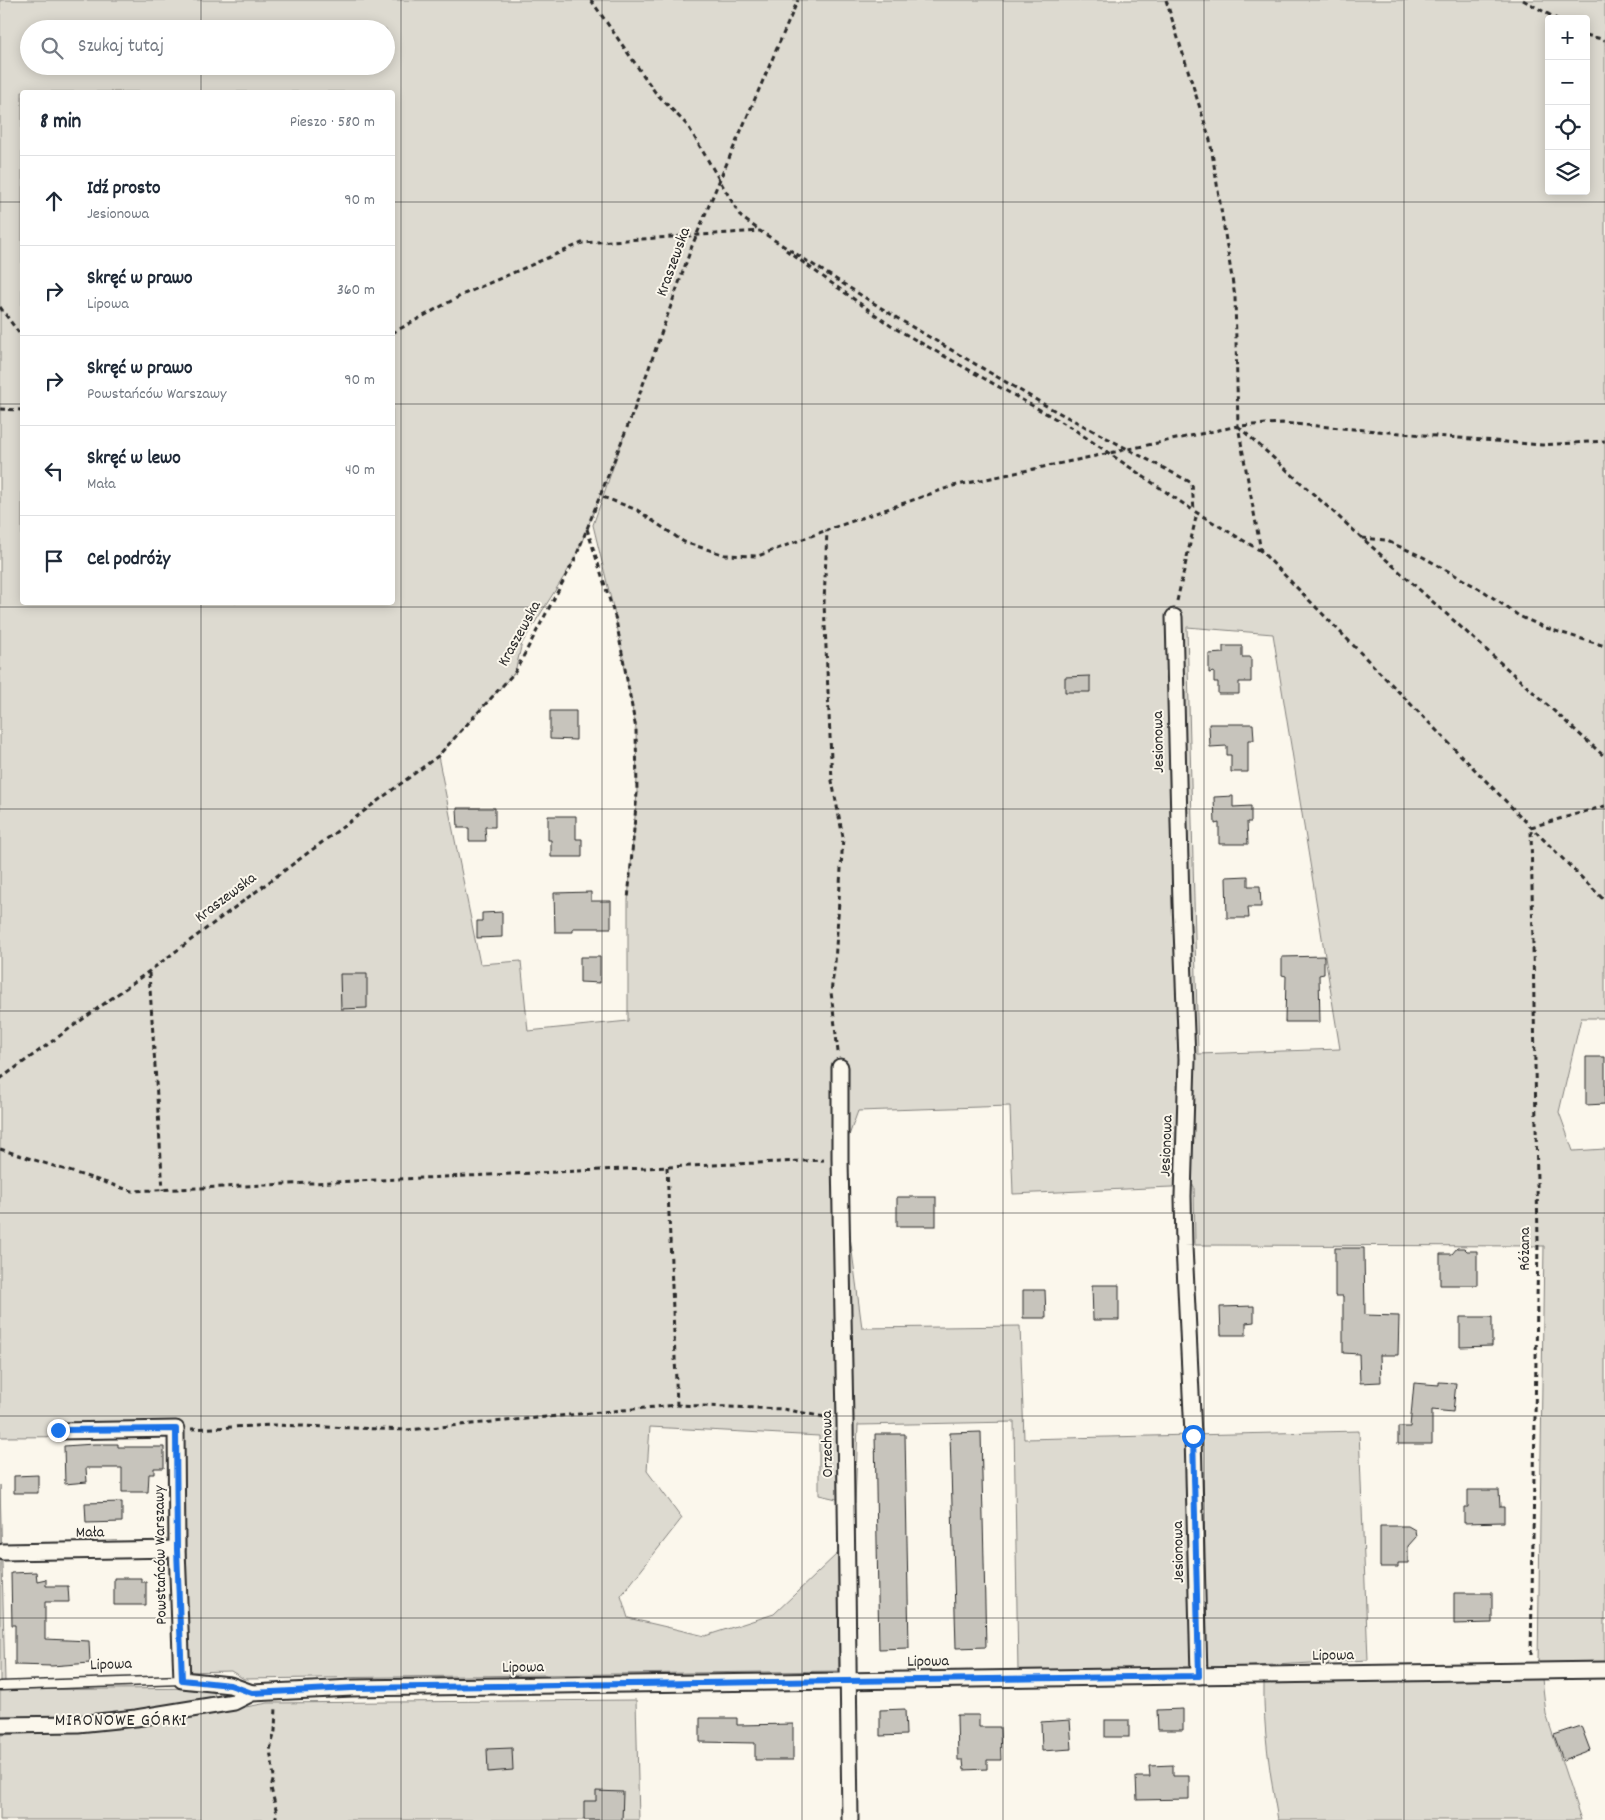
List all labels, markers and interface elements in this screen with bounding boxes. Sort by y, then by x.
map controls [1545,15,1590,195]
button: + [1545,15,1590,60]
search box [20,20,395,75]
icon: search [38,34,66,62]
text: Szukaj tutaj [78,34,164,61]
button: − [1545,60,1590,105]
button: locate [1545,105,1590,150]
text: 8 min [40,108,81,138]
text: Pieszo · 580 m [290,111,375,134]
button: layers [1545,150,1590,195]
text: Idź prosto [87,176,160,203]
icon: ahead [40,187,68,215]
text: 90 m [344,189,375,212]
text: Jesionowa [87,203,149,226]
street label: Kraszewska [651,224,697,300]
text: Skręć w prawo [87,266,193,293]
icon: right [40,277,68,305]
text: 360 m [337,279,375,302]
text: Lipowa [87,293,129,316]
text: Skręć w prawo [87,356,193,383]
icon: right [40,367,68,395]
text: 90 m [344,369,375,392]
text: Powstańców Warszawy [87,383,226,406]
text: Skręć w lewo [87,446,181,473]
icon: left [40,457,68,485]
text: 40 m [345,459,375,482]
text: Mała [87,473,115,496]
icon: arrive [40,547,68,575]
text: Cel podróży [87,547,170,574]
street label: Kraszewska [493,597,548,671]
street label: Jesionowa [1147,710,1171,773]
street label: Kraszewska [190,867,262,929]
street label: Jesionowa [1154,1114,1180,1177]
street label: Różana [1514,1227,1537,1271]
street label: Orzechowa [816,1410,840,1478]
route end [47,1419,70,1442]
route start [1182,1425,1205,1448]
street label: Powstańców Warszawy [148,1485,174,1625]
street label: Jesionowa [1167,1520,1191,1583]
street label: Mała [76,1521,105,1545]
street label: Lipowa [1312,1644,1355,1668]
street label: Lipowa [907,1650,950,1674]
street label: Lipowa [90,1653,133,1677]
street label: Lipowa [502,1656,545,1680]
district label: MIRONOWE GÓRKI [55,1709,187,1734]

